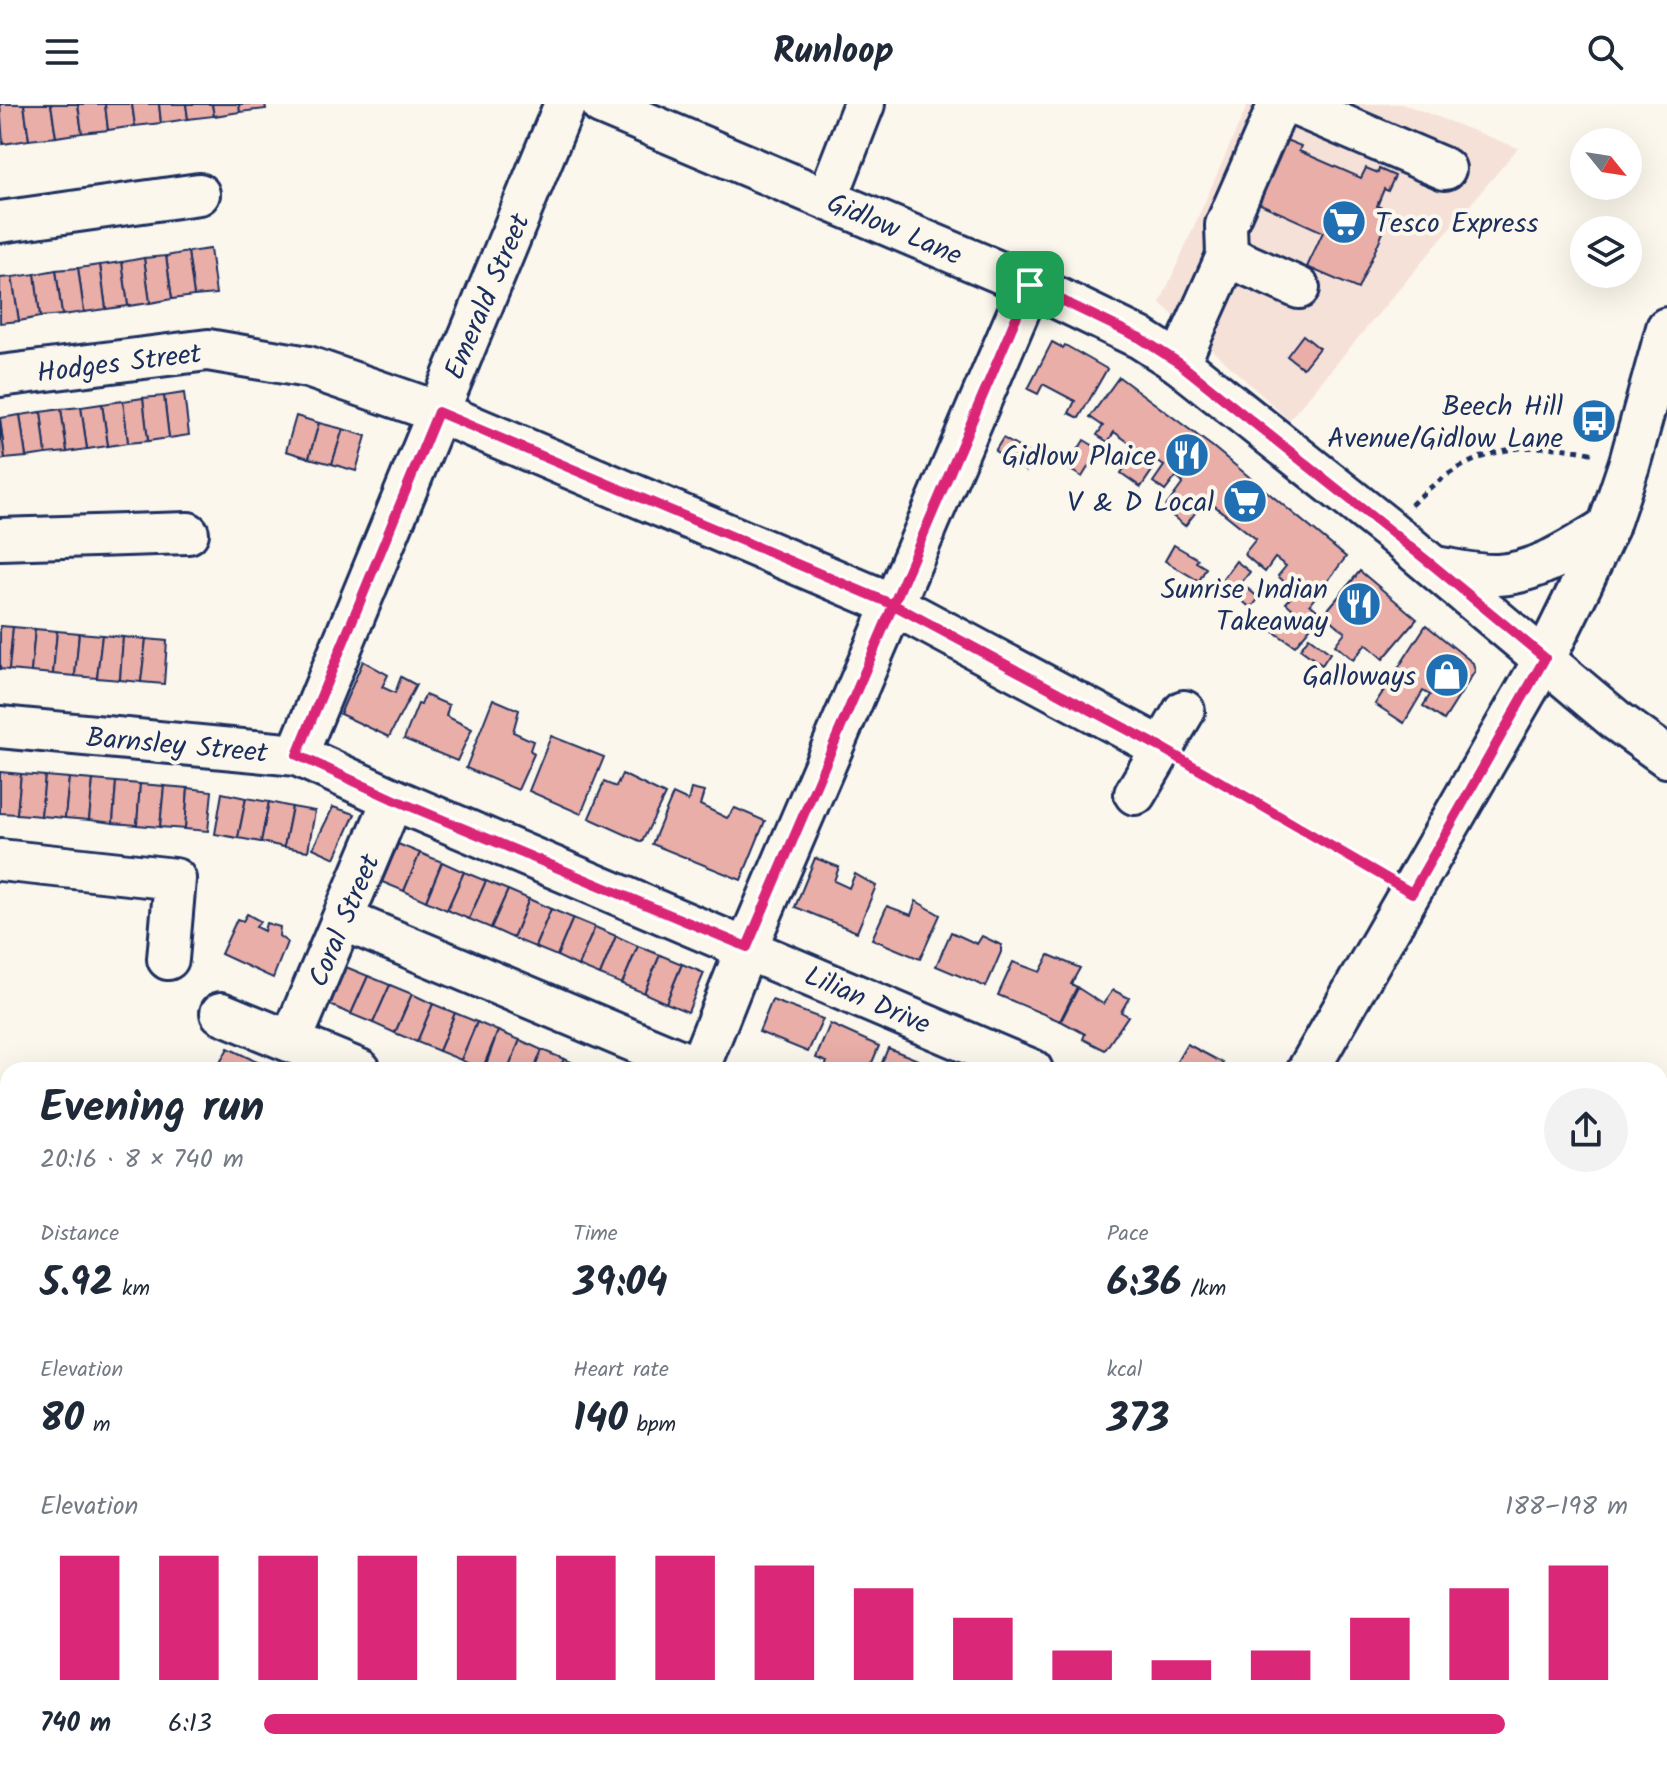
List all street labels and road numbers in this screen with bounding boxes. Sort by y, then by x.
street label: Gidlow Lane [819,182,969,279]
street label: Emerald Street [433,206,544,387]
street label: Hodges Street [34,332,205,397]
street label: Barnsley Street [84,716,271,777]
street label: Coral Street [297,846,394,995]
street label: Lilian Drive [797,955,937,1048]

